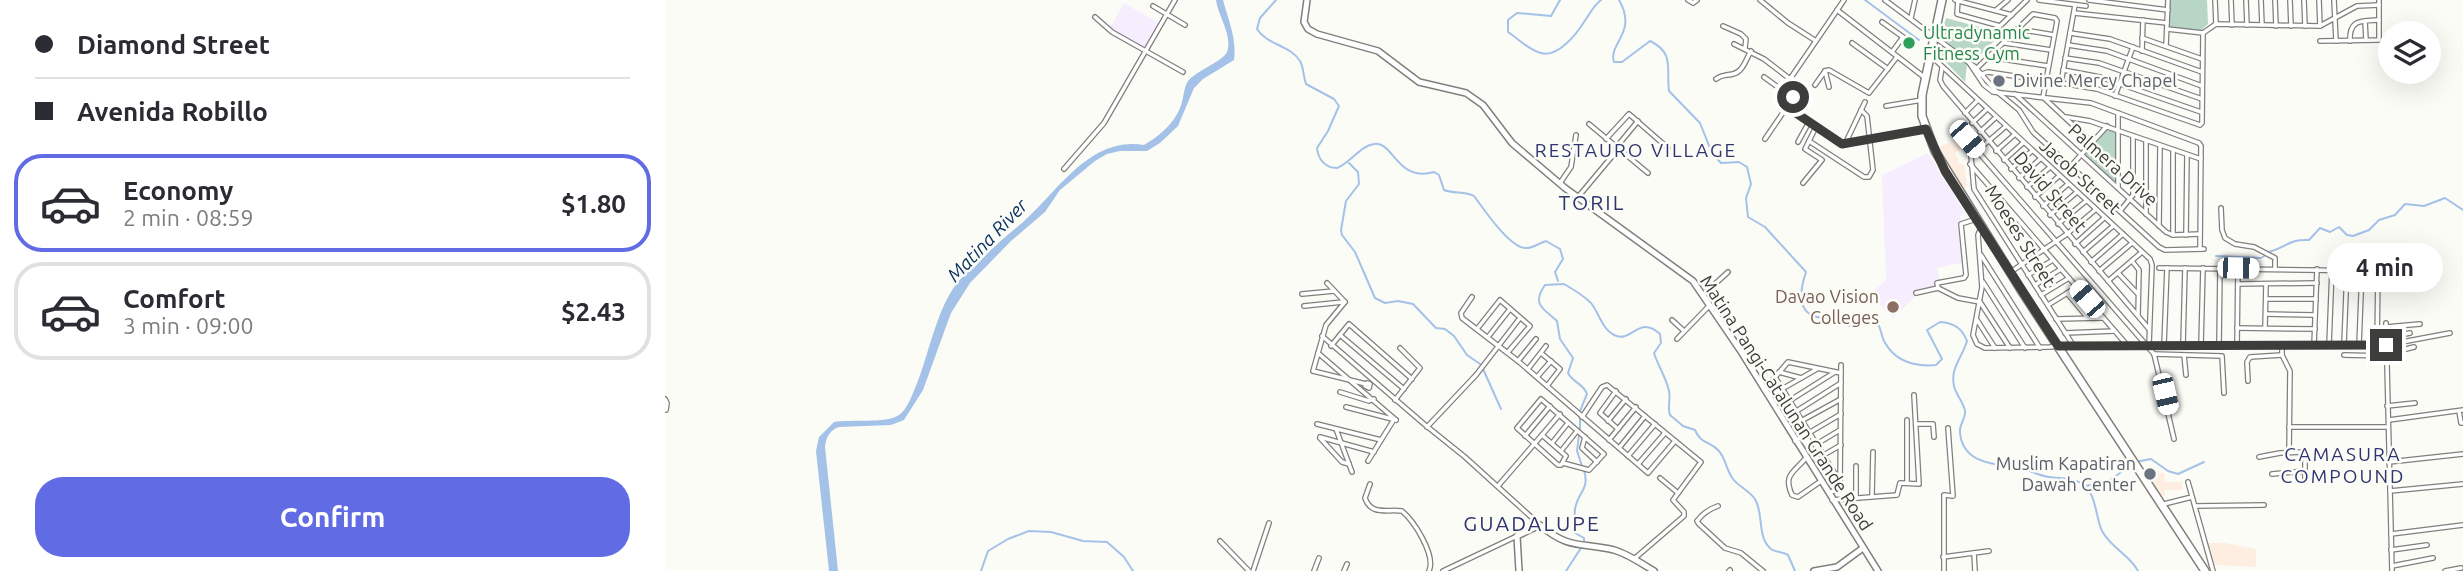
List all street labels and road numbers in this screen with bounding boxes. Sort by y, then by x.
street label: Palmera Drive [2065,119,2162,209]
street label: Jacob Street [2036,135,2125,218]
street label: David Street [2010,147,2091,236]
street label: Moeses Street [1982,181,2060,290]
street label: Matina Pangi-Catalunan Grande Road [1697,271,1877,534]

